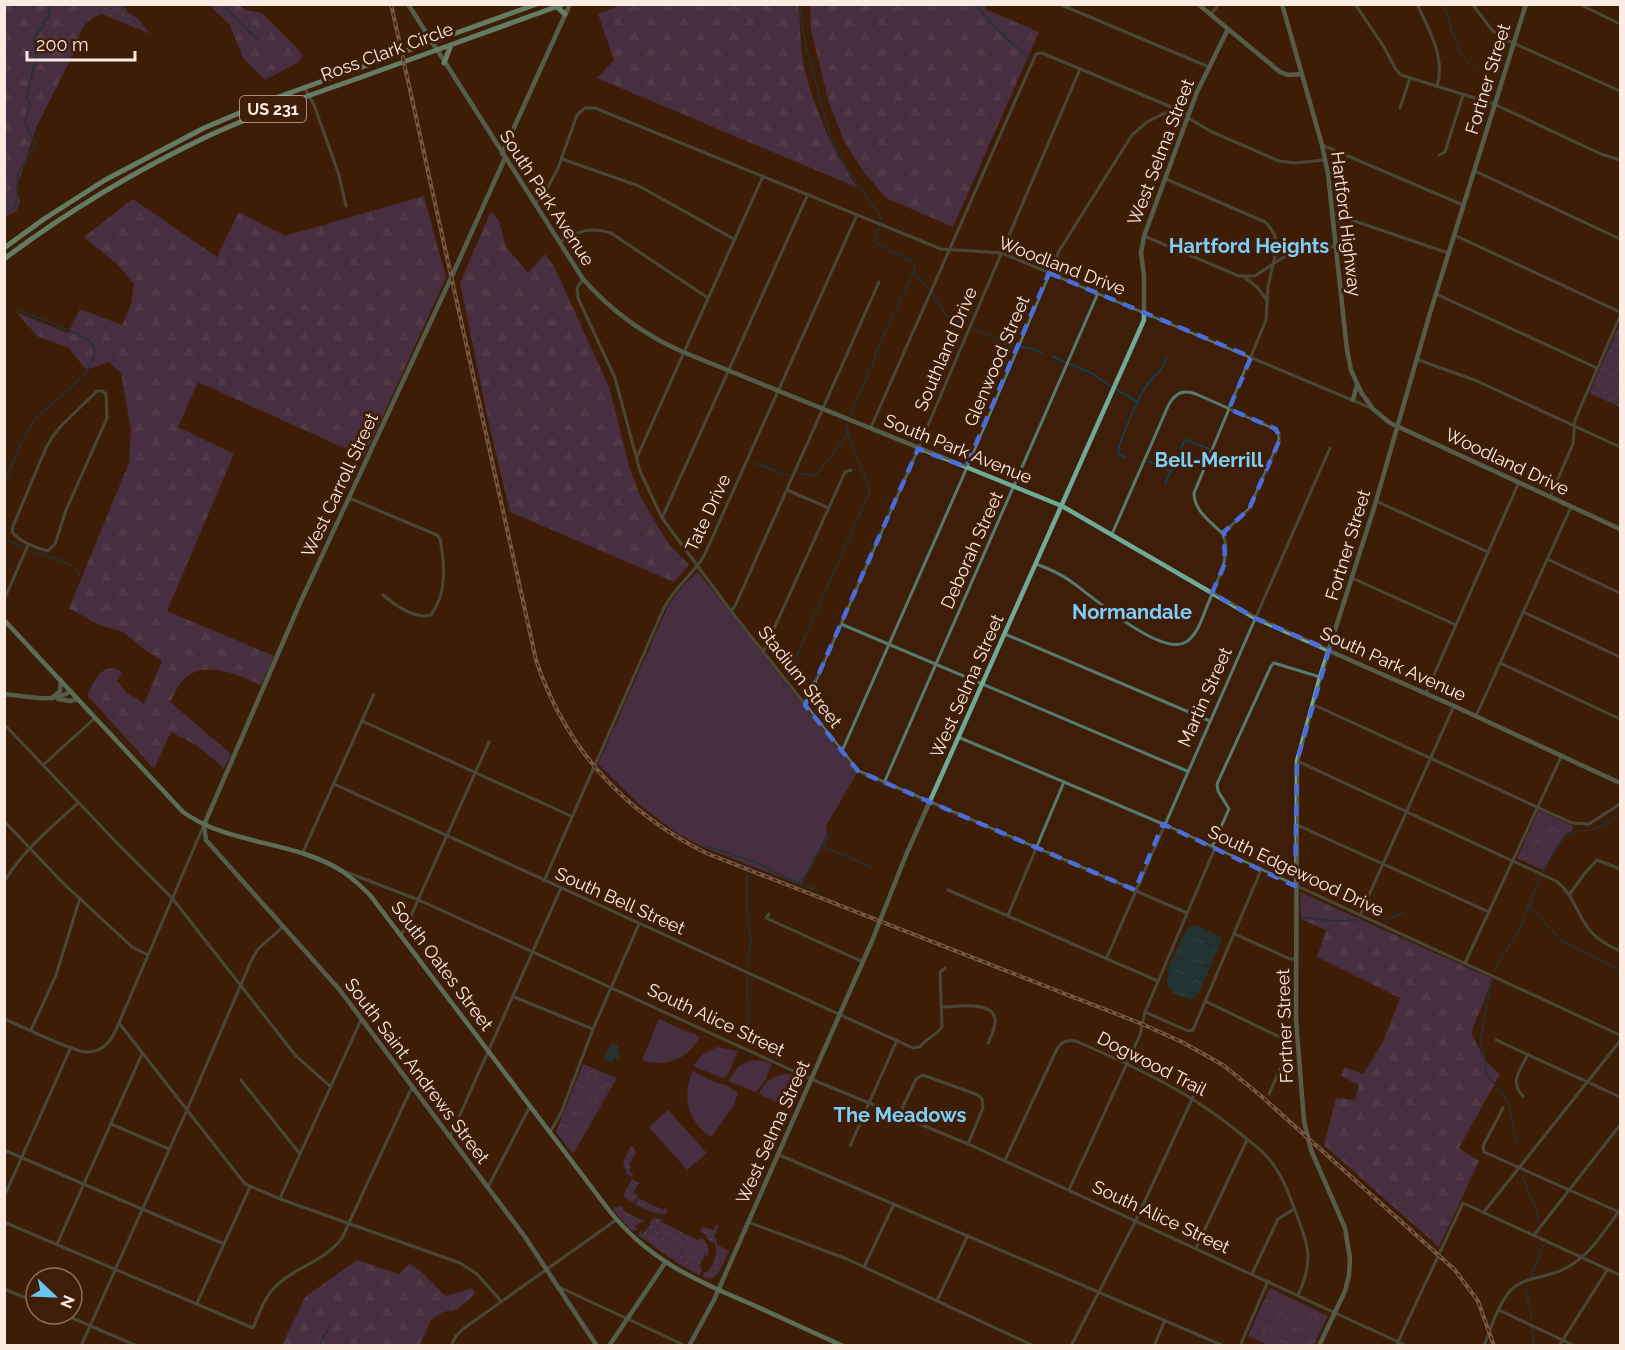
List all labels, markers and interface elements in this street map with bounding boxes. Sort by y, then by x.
street label: Ross Clark Circle [318,18,456,85]
street label: Fortner Street [1461,21,1514,137]
scale bar [27,24,135,62]
text: 200 m [36,34,89,55]
street label: West Selma Street [1123,76,1198,228]
road number: US 231 [240,96,306,122]
street label: South Park Avenue [496,126,599,270]
street label: Hartford Highway [1327,150,1366,298]
street label: Woodland Drive [996,232,1129,300]
district label: Hartford Heights [1169,234,1329,258]
street label: Southland Drive [910,283,981,414]
street label: Glenwood Street [960,292,1034,429]
street label: West Carroll Street [297,409,382,560]
street label: South Park Avenue [881,409,1035,488]
street label: Woodland Drive [1442,424,1573,500]
district label: Bell-Merrill [1155,448,1264,472]
street label: Tate Drive [681,470,735,555]
street label: Fortner Street [1321,487,1374,603]
street label: Deborah Street [936,488,1007,612]
district label: Normandale [1072,600,1192,624]
street label: West Selma Street [925,611,1008,761]
street label: Stadium Street [754,622,847,732]
street label: South Park Avenue [1317,622,1470,705]
street label: Martin Street [1173,644,1236,750]
street label: South Edgewood Drive [1205,821,1388,921]
street label: South Bell Street [552,863,688,939]
street label: South Oates Street [387,897,498,1034]
street label: Fortner Street [1272,968,1297,1084]
street label: South Saint Andrews Street [341,974,494,1167]
street label: South Alice Street [644,979,788,1060]
street label: Dogwood Trail [1094,1027,1211,1100]
street label: West Selma Street [731,1057,814,1207]
district label: The Meadows [834,1103,967,1127]
street label: South Alice Street [1089,1176,1233,1257]
north arrow [24,1266,84,1326]
text: N [56,1292,78,1311]

